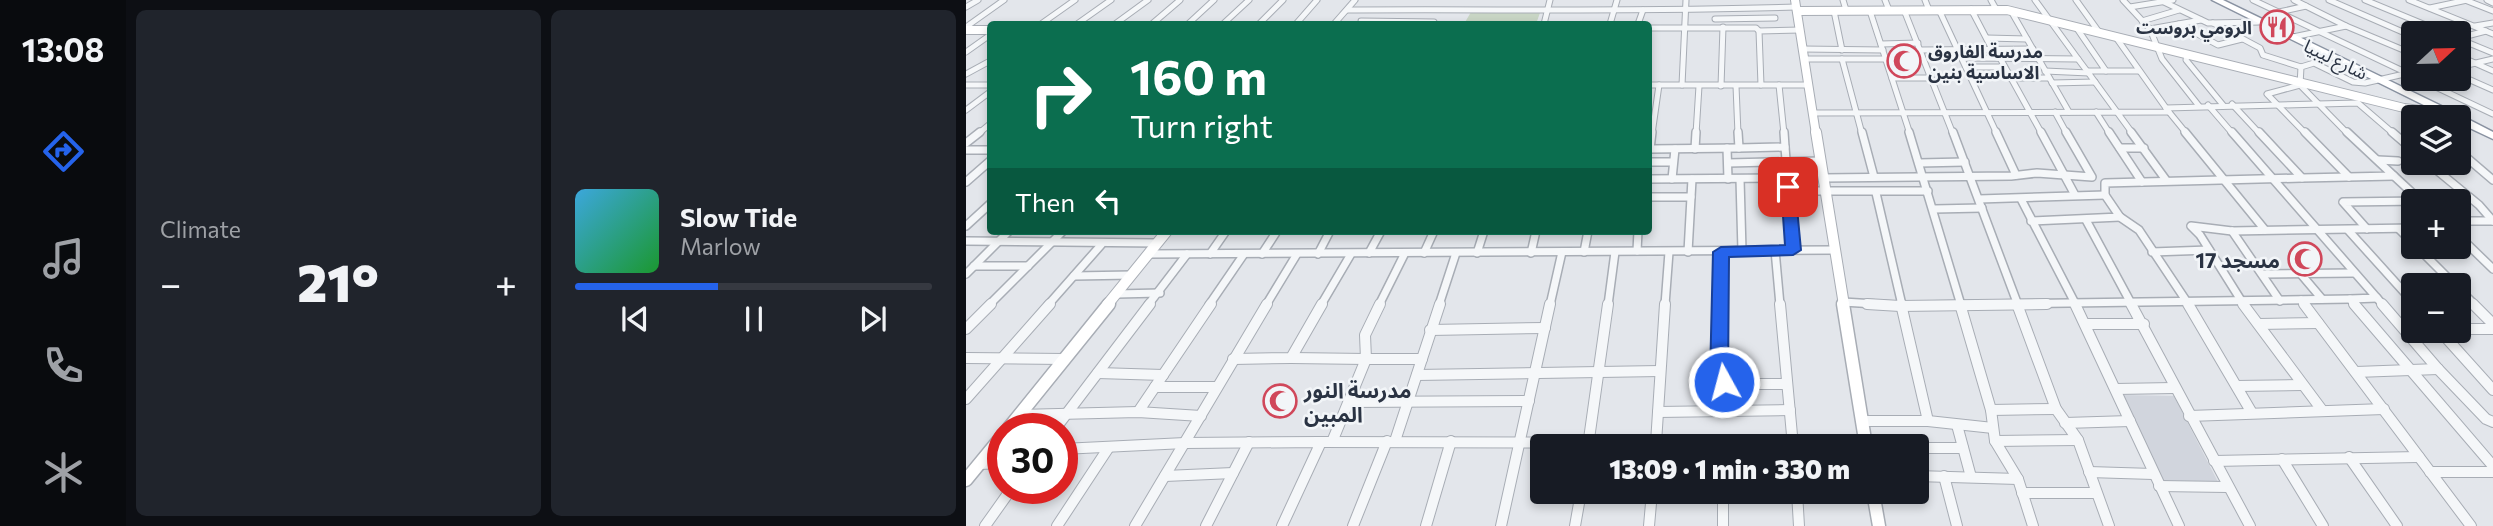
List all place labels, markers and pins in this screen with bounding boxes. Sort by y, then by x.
restaurant icon: الرومي بروست [2258,8,2296,46]
place label: الرومي بروست [2136,16,2252,42]
place label: مدرسة الفاروق الاساسية بنين [1928,40,2043,83]
mosque icon: مدرسة الفاروق الاساسية بنين [1885,42,1923,80]
pin [1758,157,1818,217]
mosque icon: مسجد 17 [2286,240,2324,278]
place label: مسجد 17 [2196,247,2280,272]
place label: مدرسة النور المبين [1303,377,1411,427]
mosque icon: مدرسة النور المبين [1261,382,1299,420]

